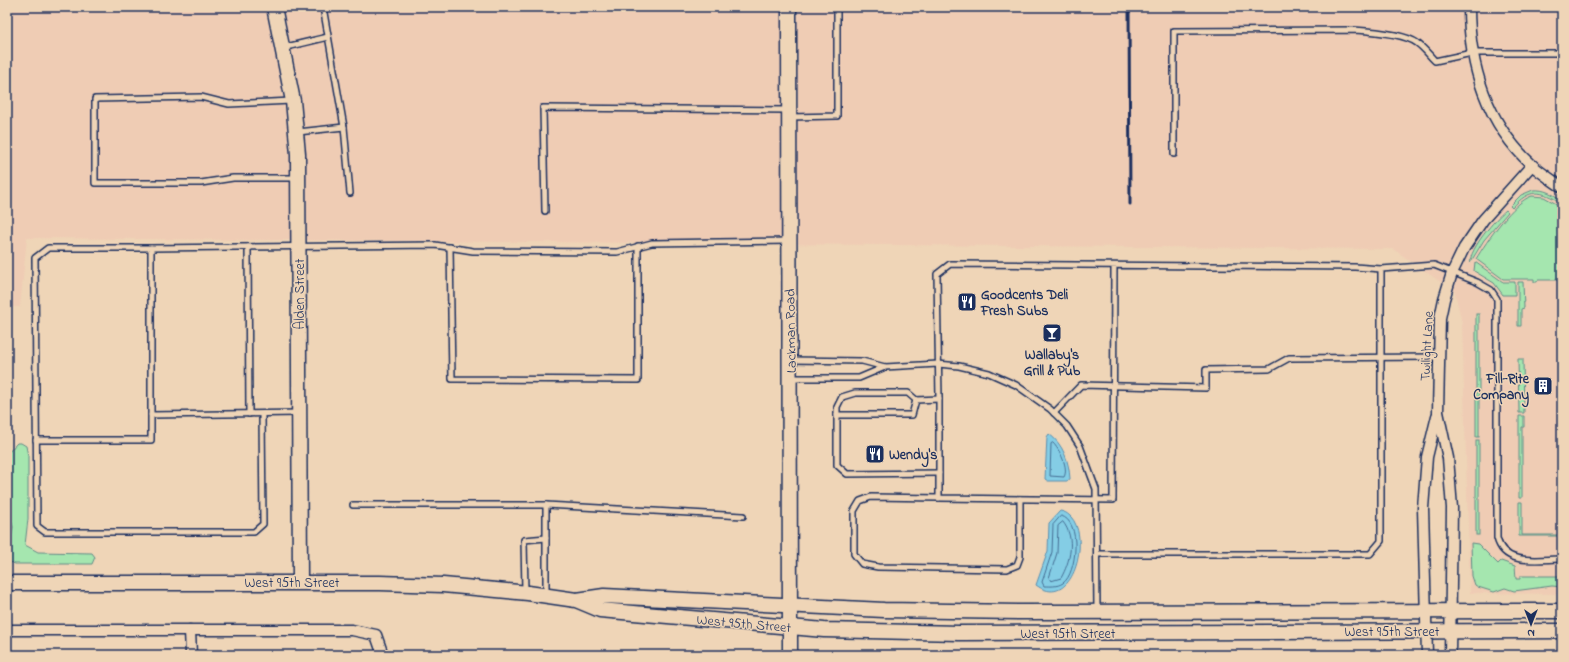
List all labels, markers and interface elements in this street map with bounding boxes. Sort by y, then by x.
street label: Alden Street [290,258,311,329]
place label: Goodcents Deli Fresh Subs [980,285,1069,322]
street label: Lackman Road [780,288,803,373]
restaurant icon: Goodcents Deli Fresh Subs [956,291,978,313]
street label: Twilight Lane [1415,310,1441,382]
bar icon: Wallaby's Grill & Pub [1041,322,1063,344]
place label: Wallaby's Grill & Pub [1024,345,1081,382]
place label: Fill-Rite Company [1473,369,1530,408]
building icon: Fill-Rite Company [1532,375,1554,397]
restaurant icon: Wendy's [864,443,886,465]
place label: Wendy's [889,445,937,468]
street label: West 95th Street [245,573,340,594]
north arrow [1511,604,1551,644]
street label: West 95th Street [696,610,792,639]
street label: West 95th Street [1345,622,1440,643]
street label: West 95th Street [1021,624,1116,645]
text: N [1527,625,1535,641]

